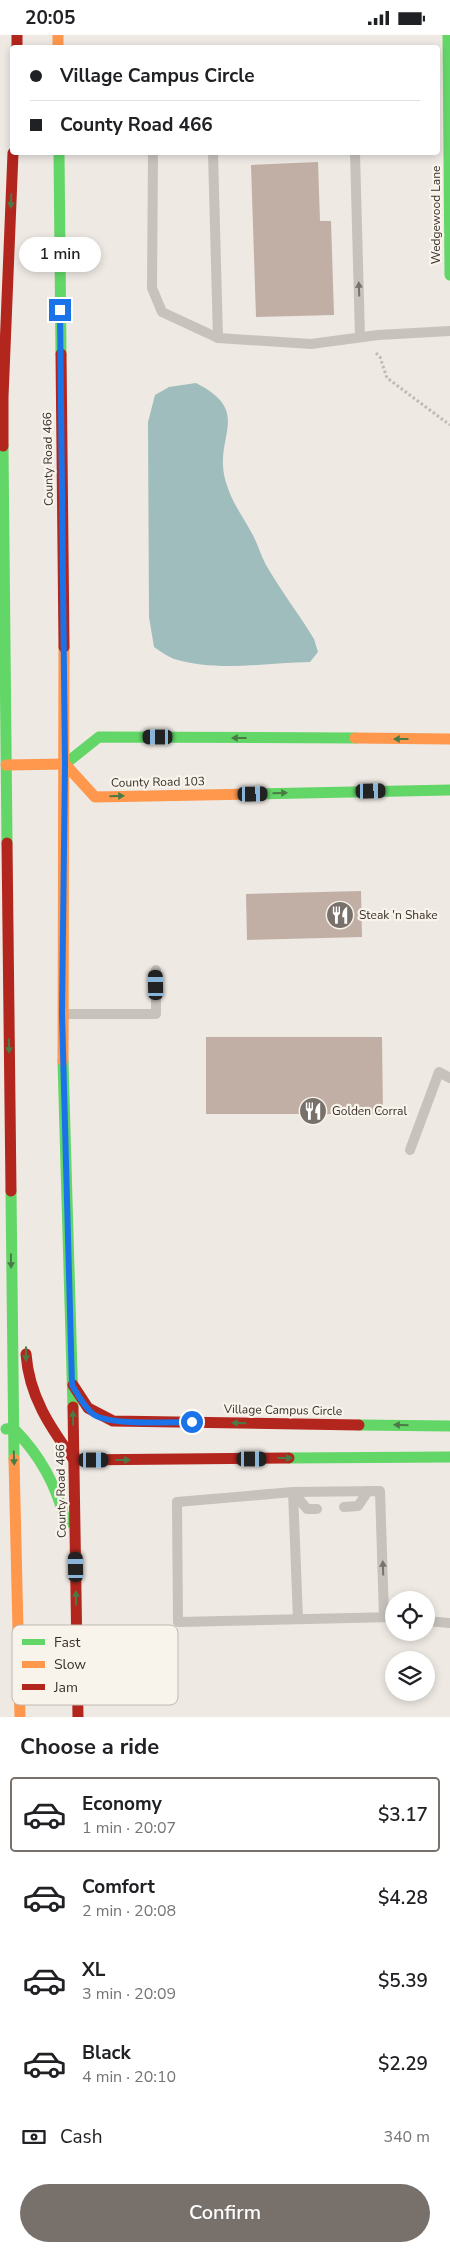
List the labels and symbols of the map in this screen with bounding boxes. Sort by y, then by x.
street label: Wedgewood Lane [428,166,444,264]
one-way arrow [7,193,15,209]
callout: 1 min [19,237,101,273]
one-way arrow [355,280,363,296]
route end [49,299,71,321]
street label: County Road 466 [39,412,57,506]
car [143,730,173,745]
one-way arrow [231,734,247,742]
one-way arrow [393,734,409,742]
street label: County Road 103 [111,773,205,791]
car [355,783,386,799]
car [237,786,268,802]
one-way arrow [272,789,288,797]
one-way arrow [110,792,126,800]
restaurant icon: Steak 'n Shake [325,900,355,930]
place label: Steak 'n Shake [359,907,438,923]
car [148,970,163,1000]
one-way arrow [5,1038,13,1054]
restaurant icon: Golden Corral [298,1096,328,1126]
place label: Golden Corral [332,1103,407,1119]
one-way arrow [7,1253,15,1269]
one-way arrow [22,1346,30,1362]
street label: Village Campus Circle [223,1401,342,1419]
one-way arrow [69,1410,77,1426]
route start [181,1411,203,1433]
one-way arrow [231,1419,247,1427]
one-way arrow [393,1421,409,1429]
street label: County Road 466 [52,1444,70,1538]
one-way arrow [11,1451,19,1467]
car [237,1452,267,1467]
car [79,1453,109,1468]
one-way arrow [278,1454,294,1462]
one-way arrow [115,1456,131,1464]
car [68,1552,83,1582]
one-way arrow [378,1559,386,1575]
one-way arrow [72,1590,80,1606]
legend [12,1625,178,1705]
text: Fast [54,1633,80,1652]
text: Slow [54,1655,86,1674]
text: Jam [53,1678,78,1697]

